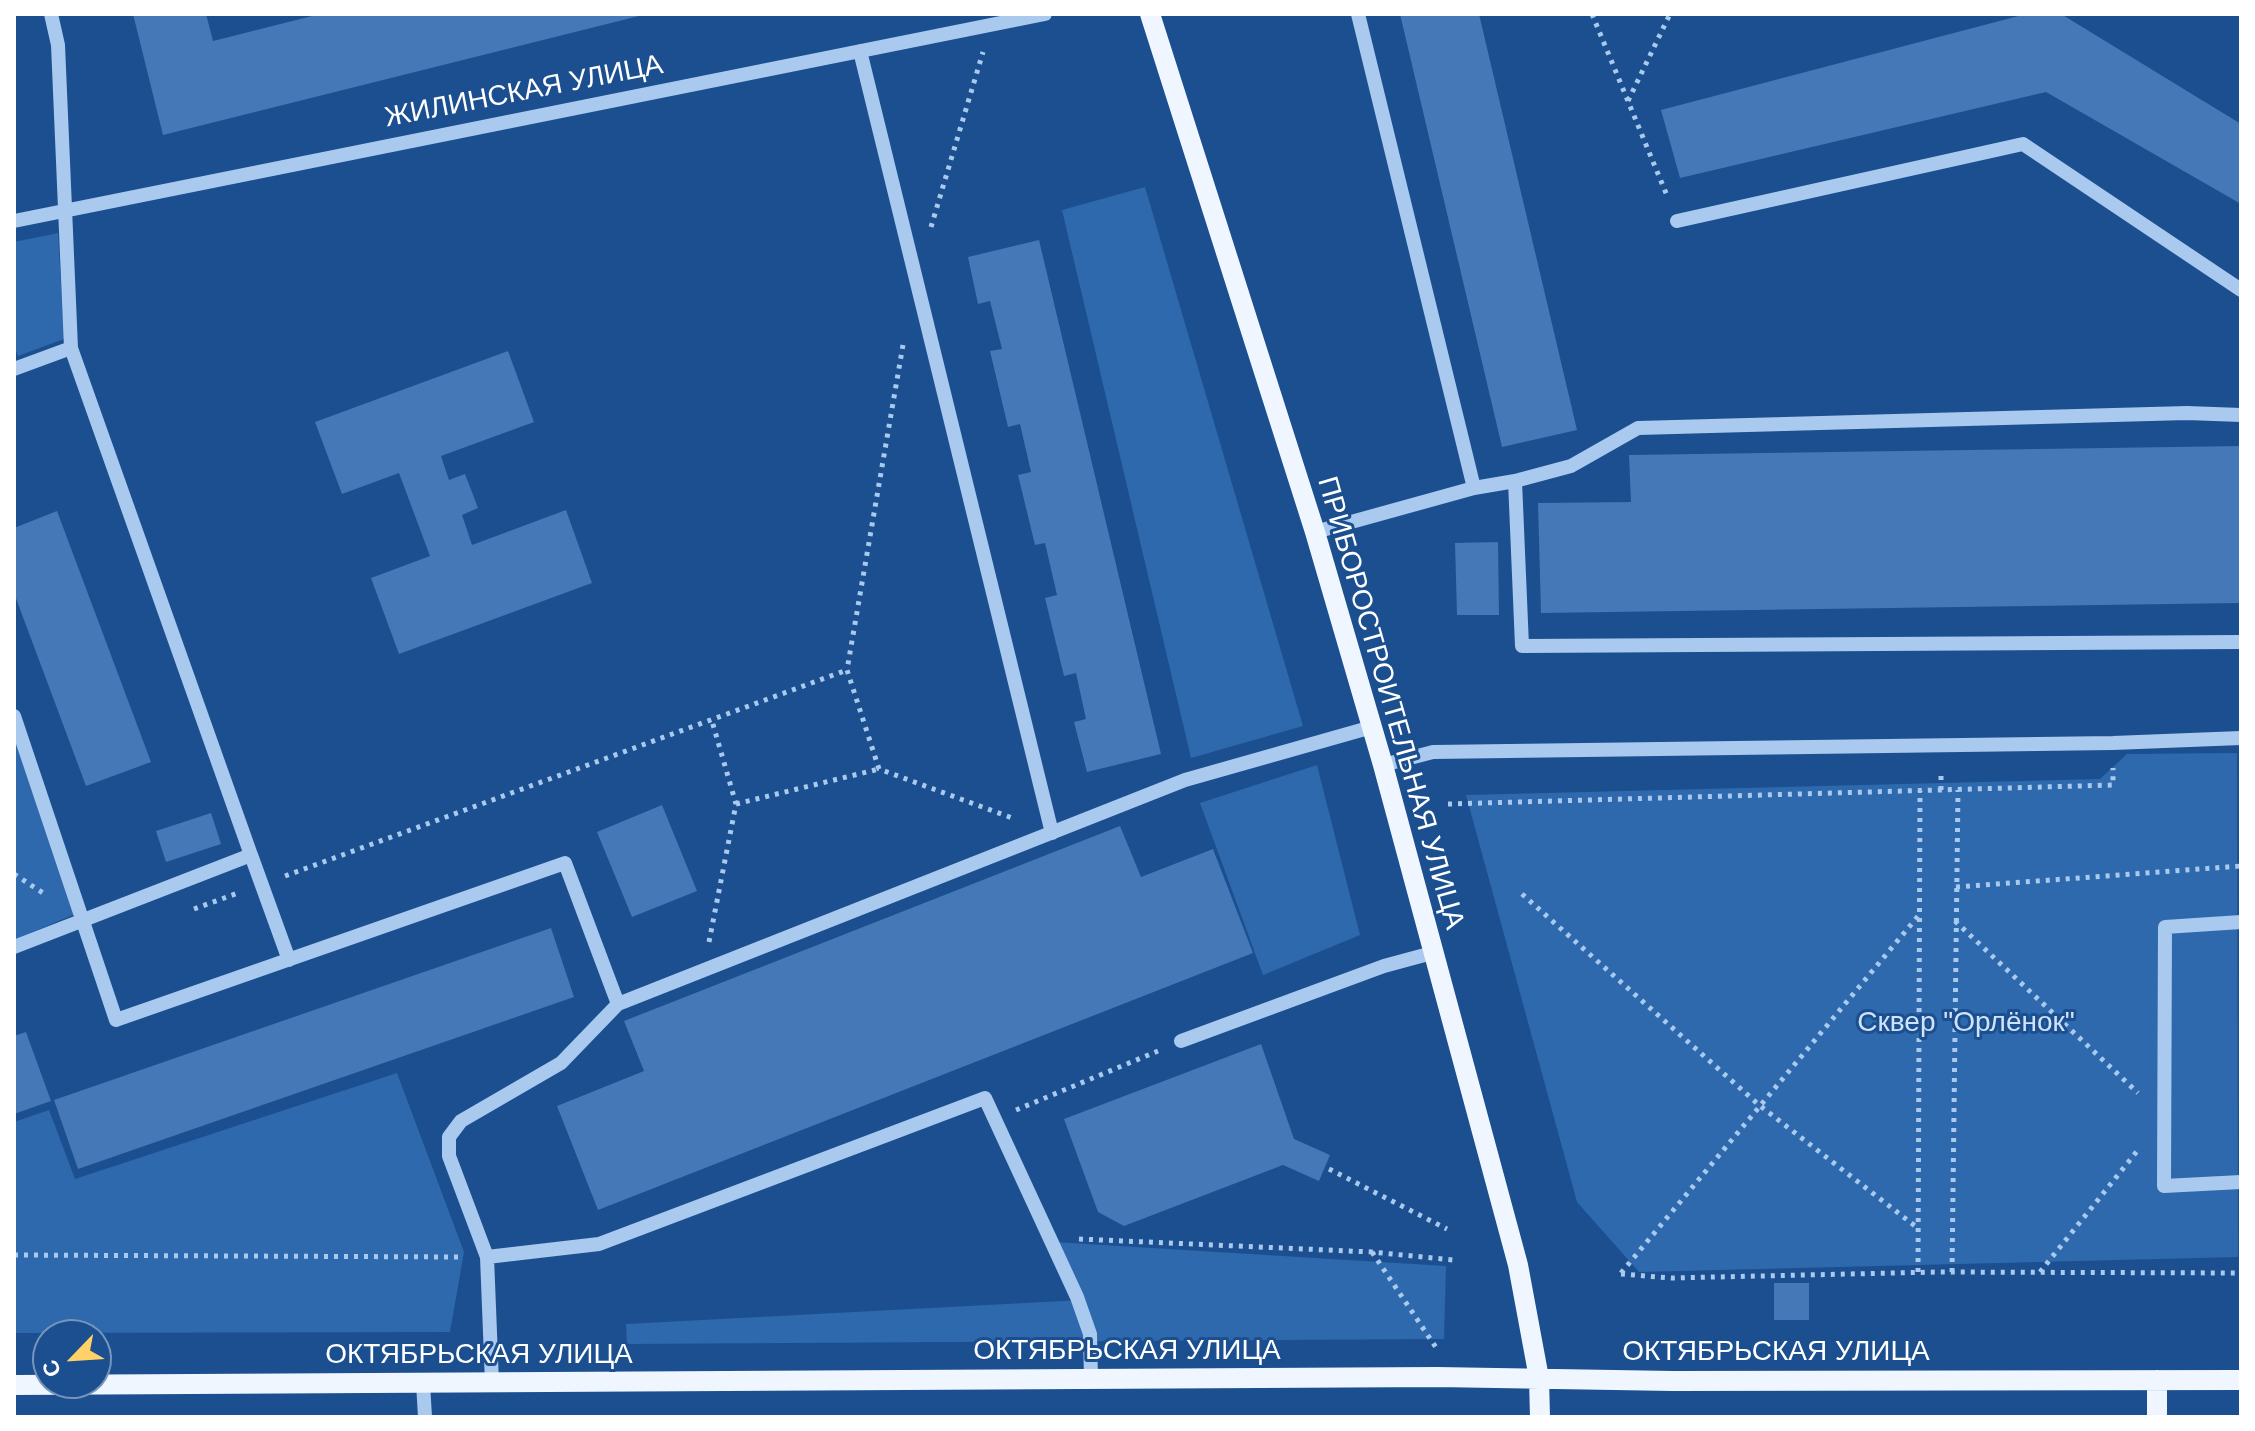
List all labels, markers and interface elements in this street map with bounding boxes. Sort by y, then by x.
street label: ЖИЛИНСКАЯ УЛИЦА [382,49,666,135]
street label: ПРИБОРОСТРОИТЕЛЬНАЯ УЛИЦА [1309,473,1471,933]
park label: Сквер "Орлёнок" [1857,1006,2075,1040]
north arrow [32,1319,112,1399]
street label: ОКТЯБРЬСКАЯ УЛИЦА [973,1334,1281,1368]
street label: ОКТЯБРЬСКАЯ УЛИЦА [1622,1335,1930,1369]
street label: ОКТЯБРЬСКАЯ УЛИЦА [325,1338,633,1372]
text: С [37,1356,66,1381]

